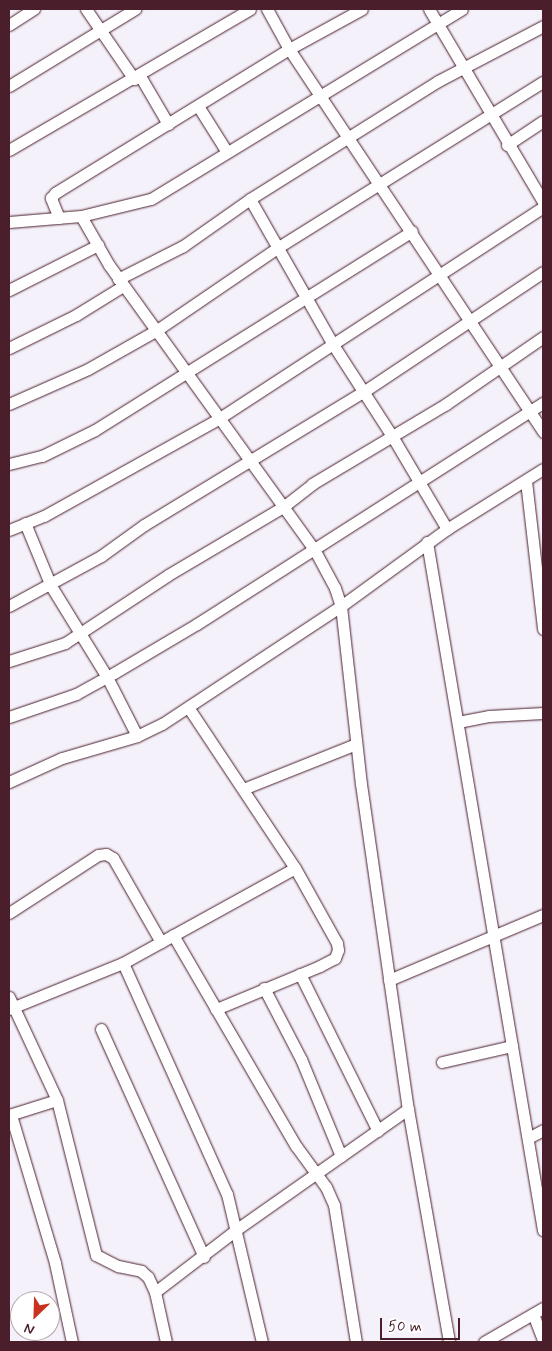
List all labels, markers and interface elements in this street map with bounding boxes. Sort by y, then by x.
north arrow [10,1291,60,1341]
scale bar [382,1308,462,1340]
text: 50 m [388,1317,422,1337]
text: N [21,1319,37,1339]

